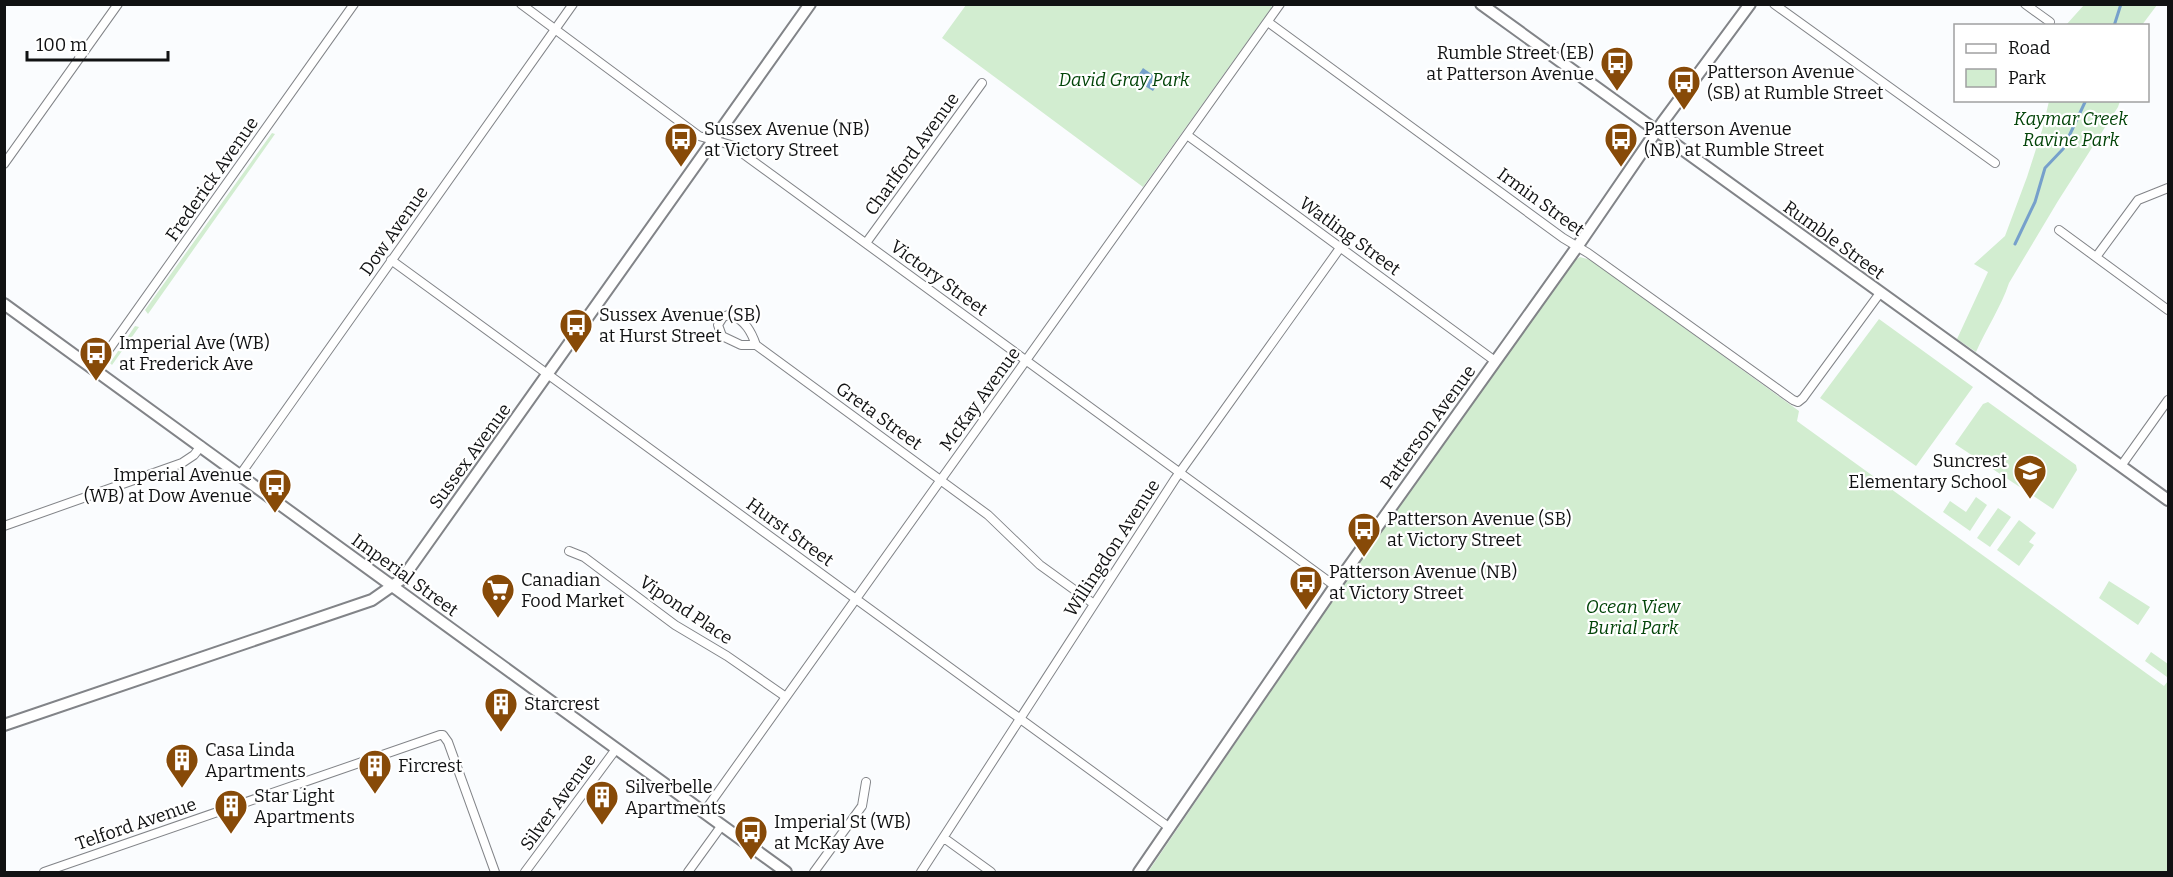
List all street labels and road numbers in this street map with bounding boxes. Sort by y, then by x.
street label: Charlford Avenue [860,88,964,220]
street label: Frederick Avenue [161,113,263,245]
street label: Irmin Street [1493,163,1589,241]
street label: Dow Avenue [355,182,433,280]
street label: Watling Street [1295,192,1405,280]
street label: Rumble Street [1779,196,1889,284]
street label: Victory Street [886,235,992,321]
street label: McKay Avenue [935,343,1025,455]
street label: Patterson Avenue [1376,361,1480,493]
street label: Greta Street [832,377,927,455]
street label: Sussex Avenue [424,399,516,513]
street label: Willingdon Avenue [1059,475,1165,621]
street label: Hurst Street [742,493,838,571]
street label: Imperial Street [347,529,463,621]
street label: Vipond Place [635,571,737,649]
street label: Silver Avenue [516,749,600,855]
street label: Telford Avenue [73,793,199,855]

